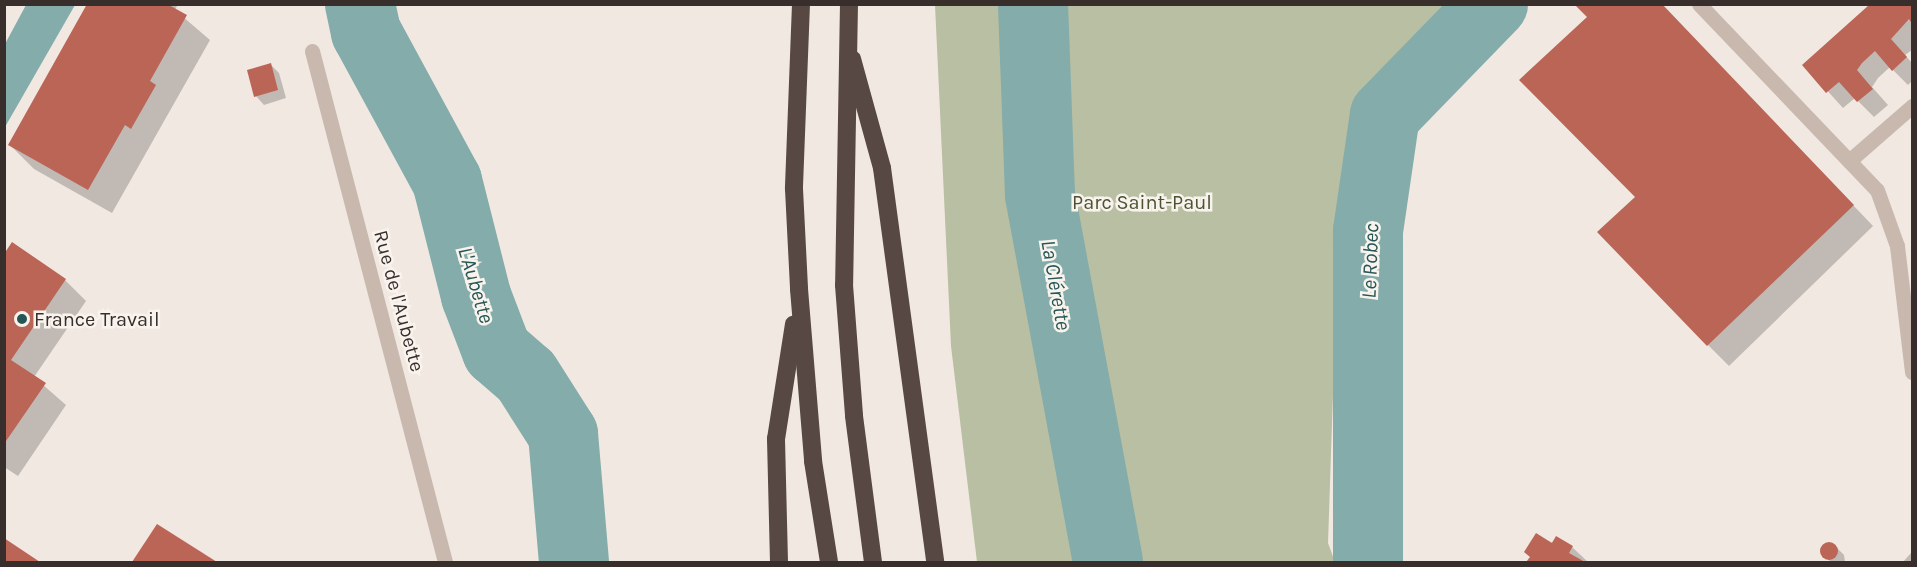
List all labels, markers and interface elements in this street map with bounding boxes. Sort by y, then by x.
park label: Parc Saint-Paul [1072,190,1212,214]
water label: Le Robec [1356,223,1384,299]
street label: Rue de l'Aubette [369,228,429,374]
water label: La Clérette [1036,238,1076,332]
water label: L'Aubette [452,244,500,326]
place label: France Travail [34,307,160,331]
marker: France Travail [15,312,29,326]

